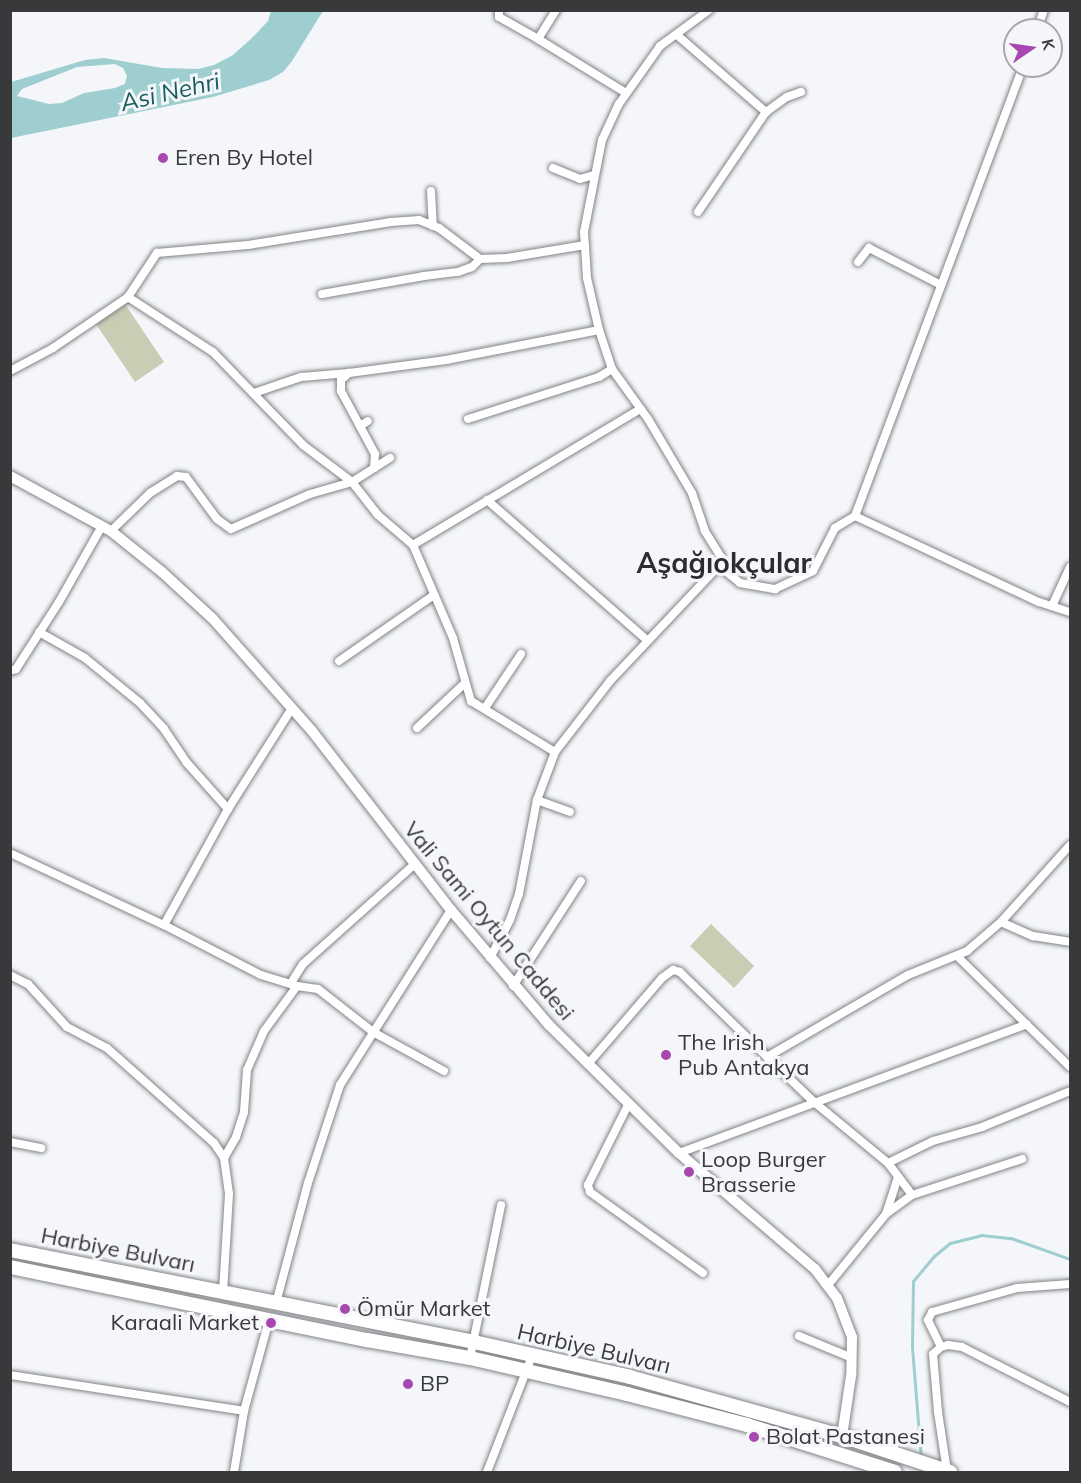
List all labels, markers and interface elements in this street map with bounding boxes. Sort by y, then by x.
north arrow [1003,18,1063,78]
text: K [1038,37,1060,52]
water label: Asi Nehri [118,67,222,117]
place label: Eren By Hotel [175,145,313,171]
marker: Eren By Hotel [156,151,170,165]
district label: Aşağıokçular [636,546,812,580]
street label: Vali Sami Oytun Caddesi [398,816,580,1026]
place label: The Irish Pub Antakya [678,1029,809,1080]
marker: The Irish Pub Antakya [659,1048,673,1062]
place label: Loop Burger Brasserie [701,1146,826,1198]
marker: Loop Burger Brasserie [682,1165,696,1179]
street label: Harbiye Bulvarı [39,1222,197,1278]
place label: Ömür Market [357,1296,490,1322]
marker: Ömür Market [338,1302,352,1316]
place label: Karaali Market [111,1310,259,1336]
marker: Karaali Market [264,1316,278,1330]
street label: Harbiye Bulvarı [515,1319,673,1379]
place label: BP [420,1371,449,1397]
marker: BP [401,1377,415,1391]
place label: Bolat Pastanesi [766,1424,925,1450]
marker: Bolat Pastanesi [747,1430,761,1444]

